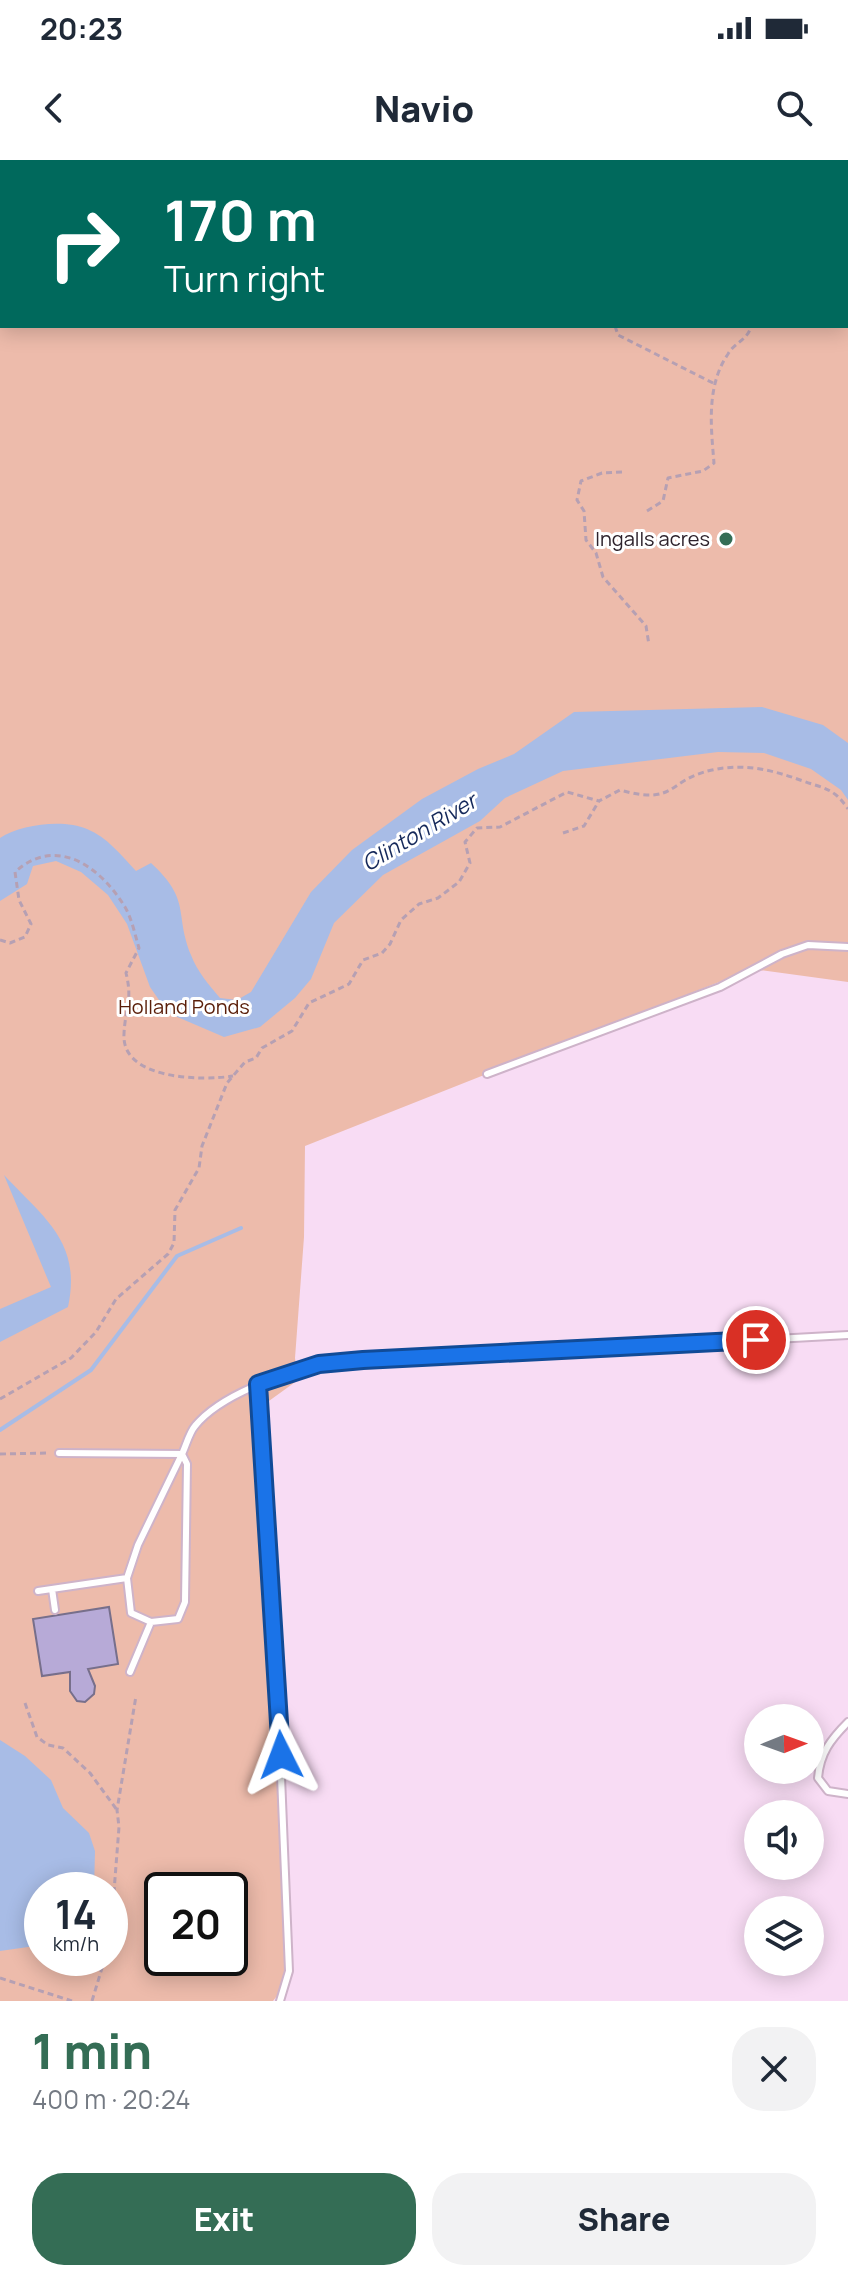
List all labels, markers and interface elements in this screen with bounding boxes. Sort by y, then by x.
text: 20:23 [40,8,123,49]
text: Navio [374,84,474,133]
icon: back [32,86,76,130]
icon: search [772,86,816,130]
text: 170 m [164,181,317,258]
icon: right [32,192,136,296]
text: Turn right [164,254,325,303]
place label: Ingalls acres [595,525,710,552]
marker: Ingalls acres [717,530,735,548]
water label: Clinton River [356,784,484,878]
park label: Holland Ponds [118,993,250,1020]
pin [722,1306,790,1374]
icon: arrive [734,1318,778,1362]
north arrow [744,1704,824,1784]
map controls [744,1704,824,1976]
position arrow [239,1713,323,1797]
button: sound [744,1800,824,1880]
speed limit sign: 20 [144,1872,248,1976]
text: 14 [55,1886,97,1941]
button: layers [744,1896,824,1976]
text: km/h [53,1930,99,1957]
text: 1 min [32,2018,152,2083]
button: close [732,2027,816,2111]
text: 400 m · 20:24 [32,2081,191,2117]
button: Exit [32,2173,416,2265]
button: Share [432,2173,816,2265]

